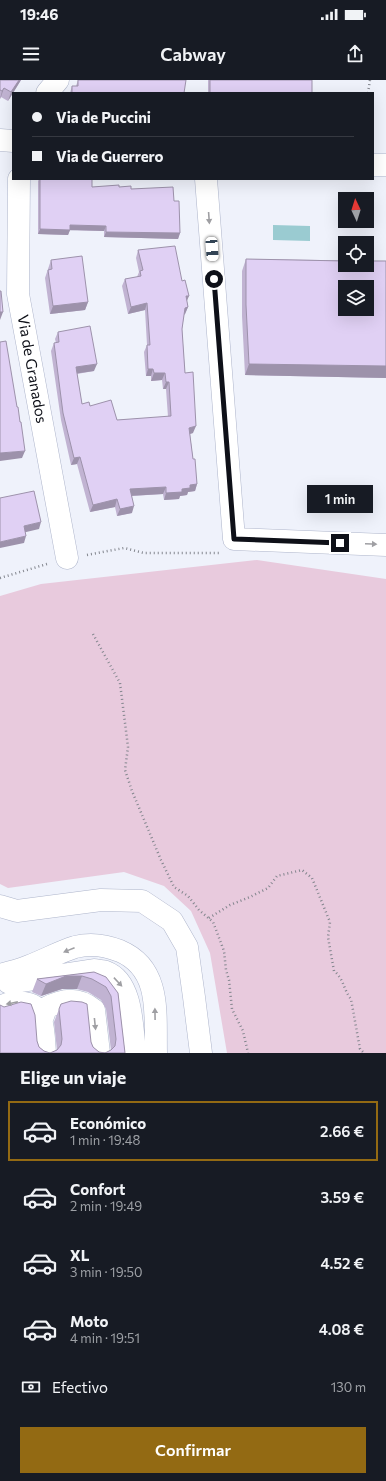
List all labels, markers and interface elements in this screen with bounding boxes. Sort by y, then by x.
text: 19:46 [20,5,58,23]
icon: menu [20,43,42,65]
text: Cabway [160,43,226,65]
icon: share [344,43,366,65]
text: Via de Puccini [56,108,151,126]
text: Via de Guerrero [56,147,164,165]
north arrow [338,192,374,228]
map controls [338,192,374,316]
one-way arrow [206,212,213,224]
button: locate [338,236,374,272]
car [205,237,219,261]
route start [205,270,223,288]
button: layers [338,280,374,316]
street label: Via de Granados [15,313,51,425]
callout: 1 min [307,485,373,513]
text: 1 min [325,491,355,507]
route end [331,534,349,552]
one-way arrow [365,541,378,547]
one-way arrow [63,947,75,953]
one-way arrow [113,977,123,987]
one-way arrow [6,1000,18,1006]
one-way arrow [152,1007,158,1020]
one-way arrow [92,1018,99,1030]
text: Elige un viaje [20,1066,126,1088]
icon: car [22,1113,58,1149]
text: Económico [70,1114,146,1132]
text: 2.66 € [320,1122,364,1140]
text: 1 min · 19:48 [70,1132,140,1148]
icon: car [22,1179,58,1215]
text: Confort [70,1180,125,1198]
text: 3.59 € [320,1188,364,1206]
text: 2 min · 19:49 [70,1198,142,1214]
icon: car [22,1245,58,1281]
text: XL [70,1246,89,1264]
text: 4.52 € [321,1254,364,1272]
text: 3 min · 19:50 [70,1264,143,1280]
icon: car [22,1311,58,1347]
text: Moto [70,1312,109,1330]
text: 4.08 € [319,1320,364,1338]
text: 4 min · 19:51 [70,1330,140,1346]
icon: cash [20,1376,42,1398]
text: Efectivo [52,1378,108,1396]
text: 130 m [331,1379,366,1395]
button: Confirmar [20,1427,366,1473]

